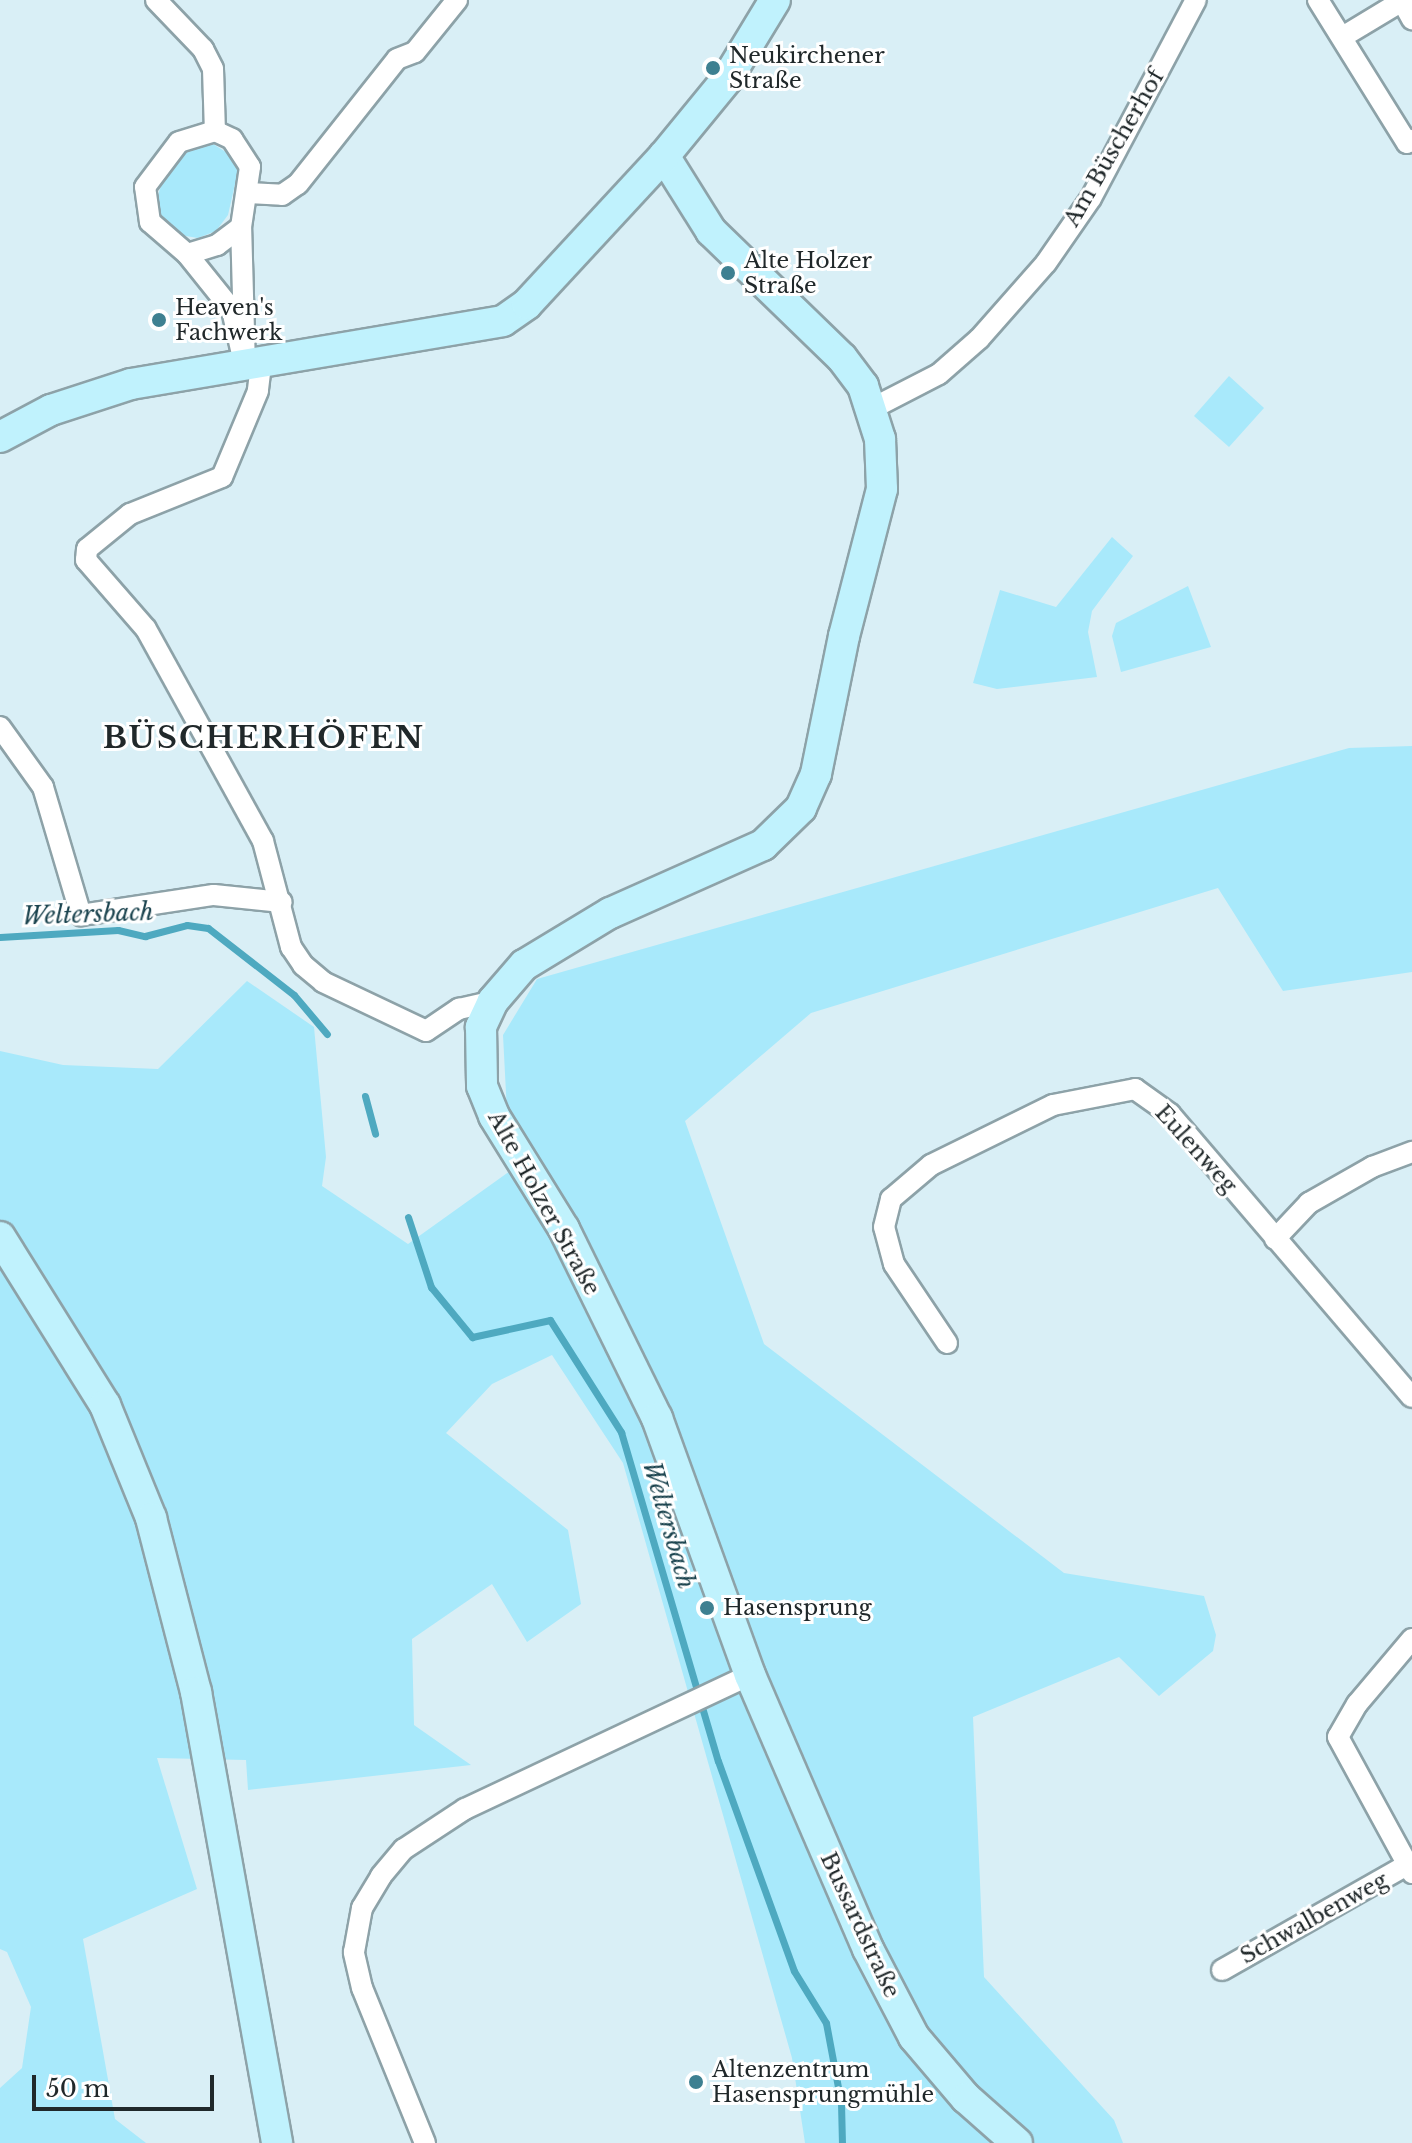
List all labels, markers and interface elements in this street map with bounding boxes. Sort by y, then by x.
place label: Neukirchener Straße [729,42,885,94]
marker: Neukirchener Straße [704,59,722,77]
street label: Am Büscherhof [1058,65,1170,231]
place label: Alte Holzer Straße [744,247,872,298]
marker: Alte Holzer Straße [719,264,737,282]
place label: Heaven's Fachwerk [175,294,283,346]
marker: Heaven's Fachwerk [150,311,168,329]
district label: BÜSCHERHÖFEN [103,720,425,756]
water label: Weltersbach [22,897,154,931]
street label: Eulenweg [1150,1100,1242,1198]
street label: Alte Holzer Straße [482,1106,606,1300]
water label: Weltersbach [637,1458,701,1592]
place label: Hasensprung [723,1595,872,1621]
marker: Hasensprung [698,1599,716,1617]
street label: Bussardstraße [815,1848,905,2002]
street label: Schwalbenweg [1236,1867,1392,1969]
place label: Altenzentrum Hasensprungmühle [712,2056,934,2108]
scale bar [36,2059,218,2109]
marker: Altenzentrum Hasensprungmühle [687,2073,705,2091]
text: 50 m [46,2074,109,2103]

